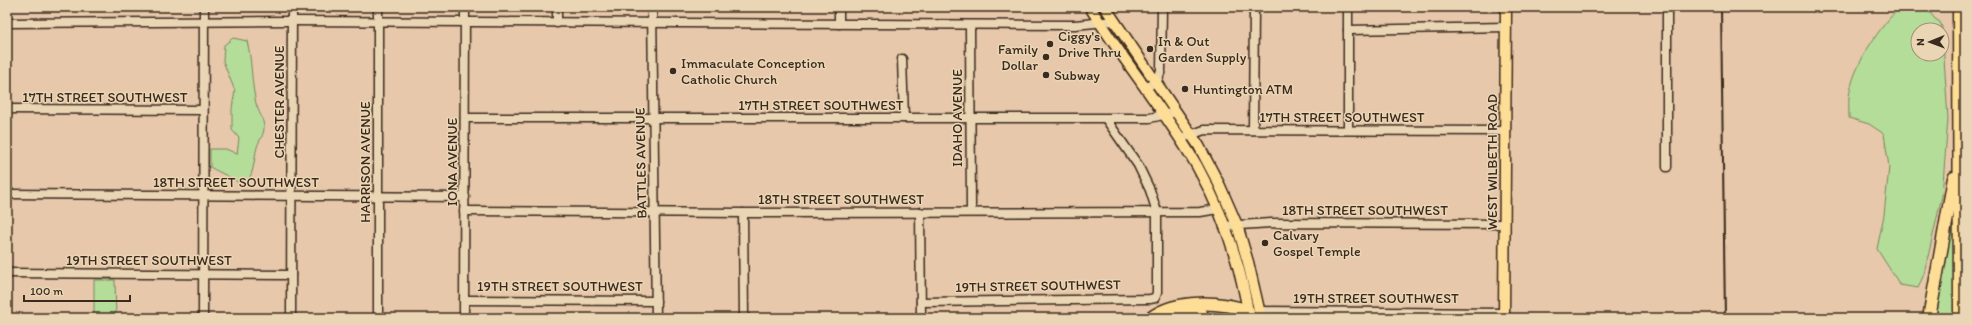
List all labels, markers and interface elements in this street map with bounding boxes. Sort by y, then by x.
north arrow [1910,22,1950,62]
place label: Ciggy's Drive Thru [1058,28,1122,61]
place label: In & Out Garden Supply [1158,33,1247,66]
text: N [1914,38,1927,46]
marker: Ciggy's Drive Thru [1045,39,1055,49]
place label: Family Dollar [998,41,1038,74]
marker: In & Out Garden Supply [1145,44,1155,54]
street label: CHESTER AVENUE [271,45,288,159]
marker: Family Dollar [1041,52,1051,62]
place label: Immaculate Conception Catholic Church [681,55,825,88]
marker: Immaculate Conception Catholic Church [668,66,678,76]
place label: Subway [1054,67,1100,84]
street label: IDAHO AVENUE [949,69,966,167]
marker: Subway [1041,70,1051,80]
place label: Huntington ATM [1193,81,1293,98]
marker: Huntington ATM [1180,84,1190,94]
street label: 17TH STREET SOUTHWEST [22,89,188,106]
street label: WEST WILBETH ROAD [1484,94,1501,230]
street label: 17TH STREET SOUTHWEST [738,97,904,114]
street label: HARRISON AVENUE [357,101,374,223]
street label: BATTLES AVENUE [632,107,650,219]
street label: 17TH STREET SOUTHWEST [1259,109,1425,126]
street label: IONA AVENUE [444,118,461,206]
street label: 18TH STREET SOUTHWEST [153,174,319,191]
street label: 18TH STREET SOUTHWEST [758,191,924,208]
street label: 18TH STREET SOUTHWEST [1282,202,1448,219]
place label: Calvary Gospel Temple [1273,227,1361,260]
marker: Calvary Gospel Temple [1260,238,1270,248]
street label: 19TH STREET SOUTHWEST [66,252,232,269]
street label: 19TH STREET SOUTHWEST [955,276,1121,296]
scale bar [24,277,130,303]
street label: 19TH STREET SOUTHWEST [477,278,643,295]
text: 100 m [30,284,63,298]
street label: 19TH STREET SOUTHWEST [1293,290,1459,307]

